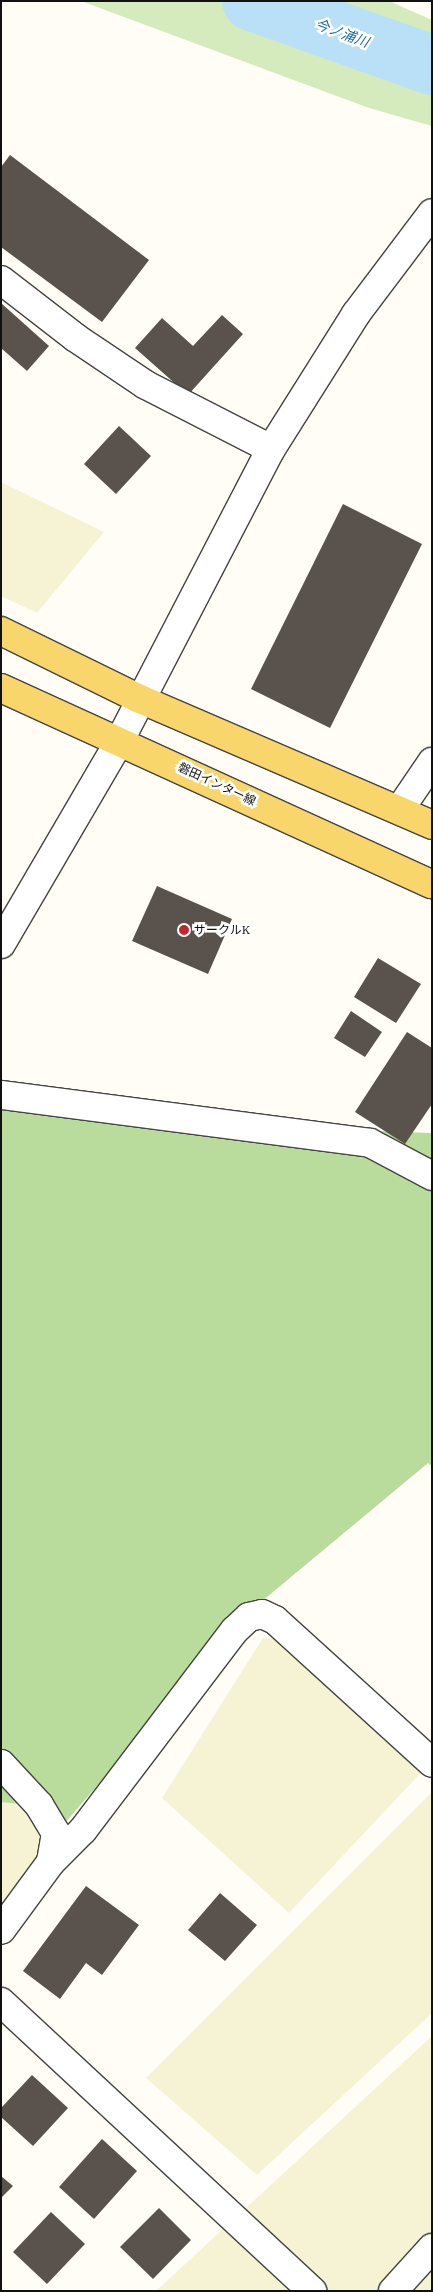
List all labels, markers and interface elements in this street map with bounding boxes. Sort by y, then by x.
water label: 今ノ浦川 [313,16,371,50]
street label: 磐田インター線 [176,760,258,808]
place label: サークルK [194,923,250,937]
marker: サークルK [178,924,190,936]

